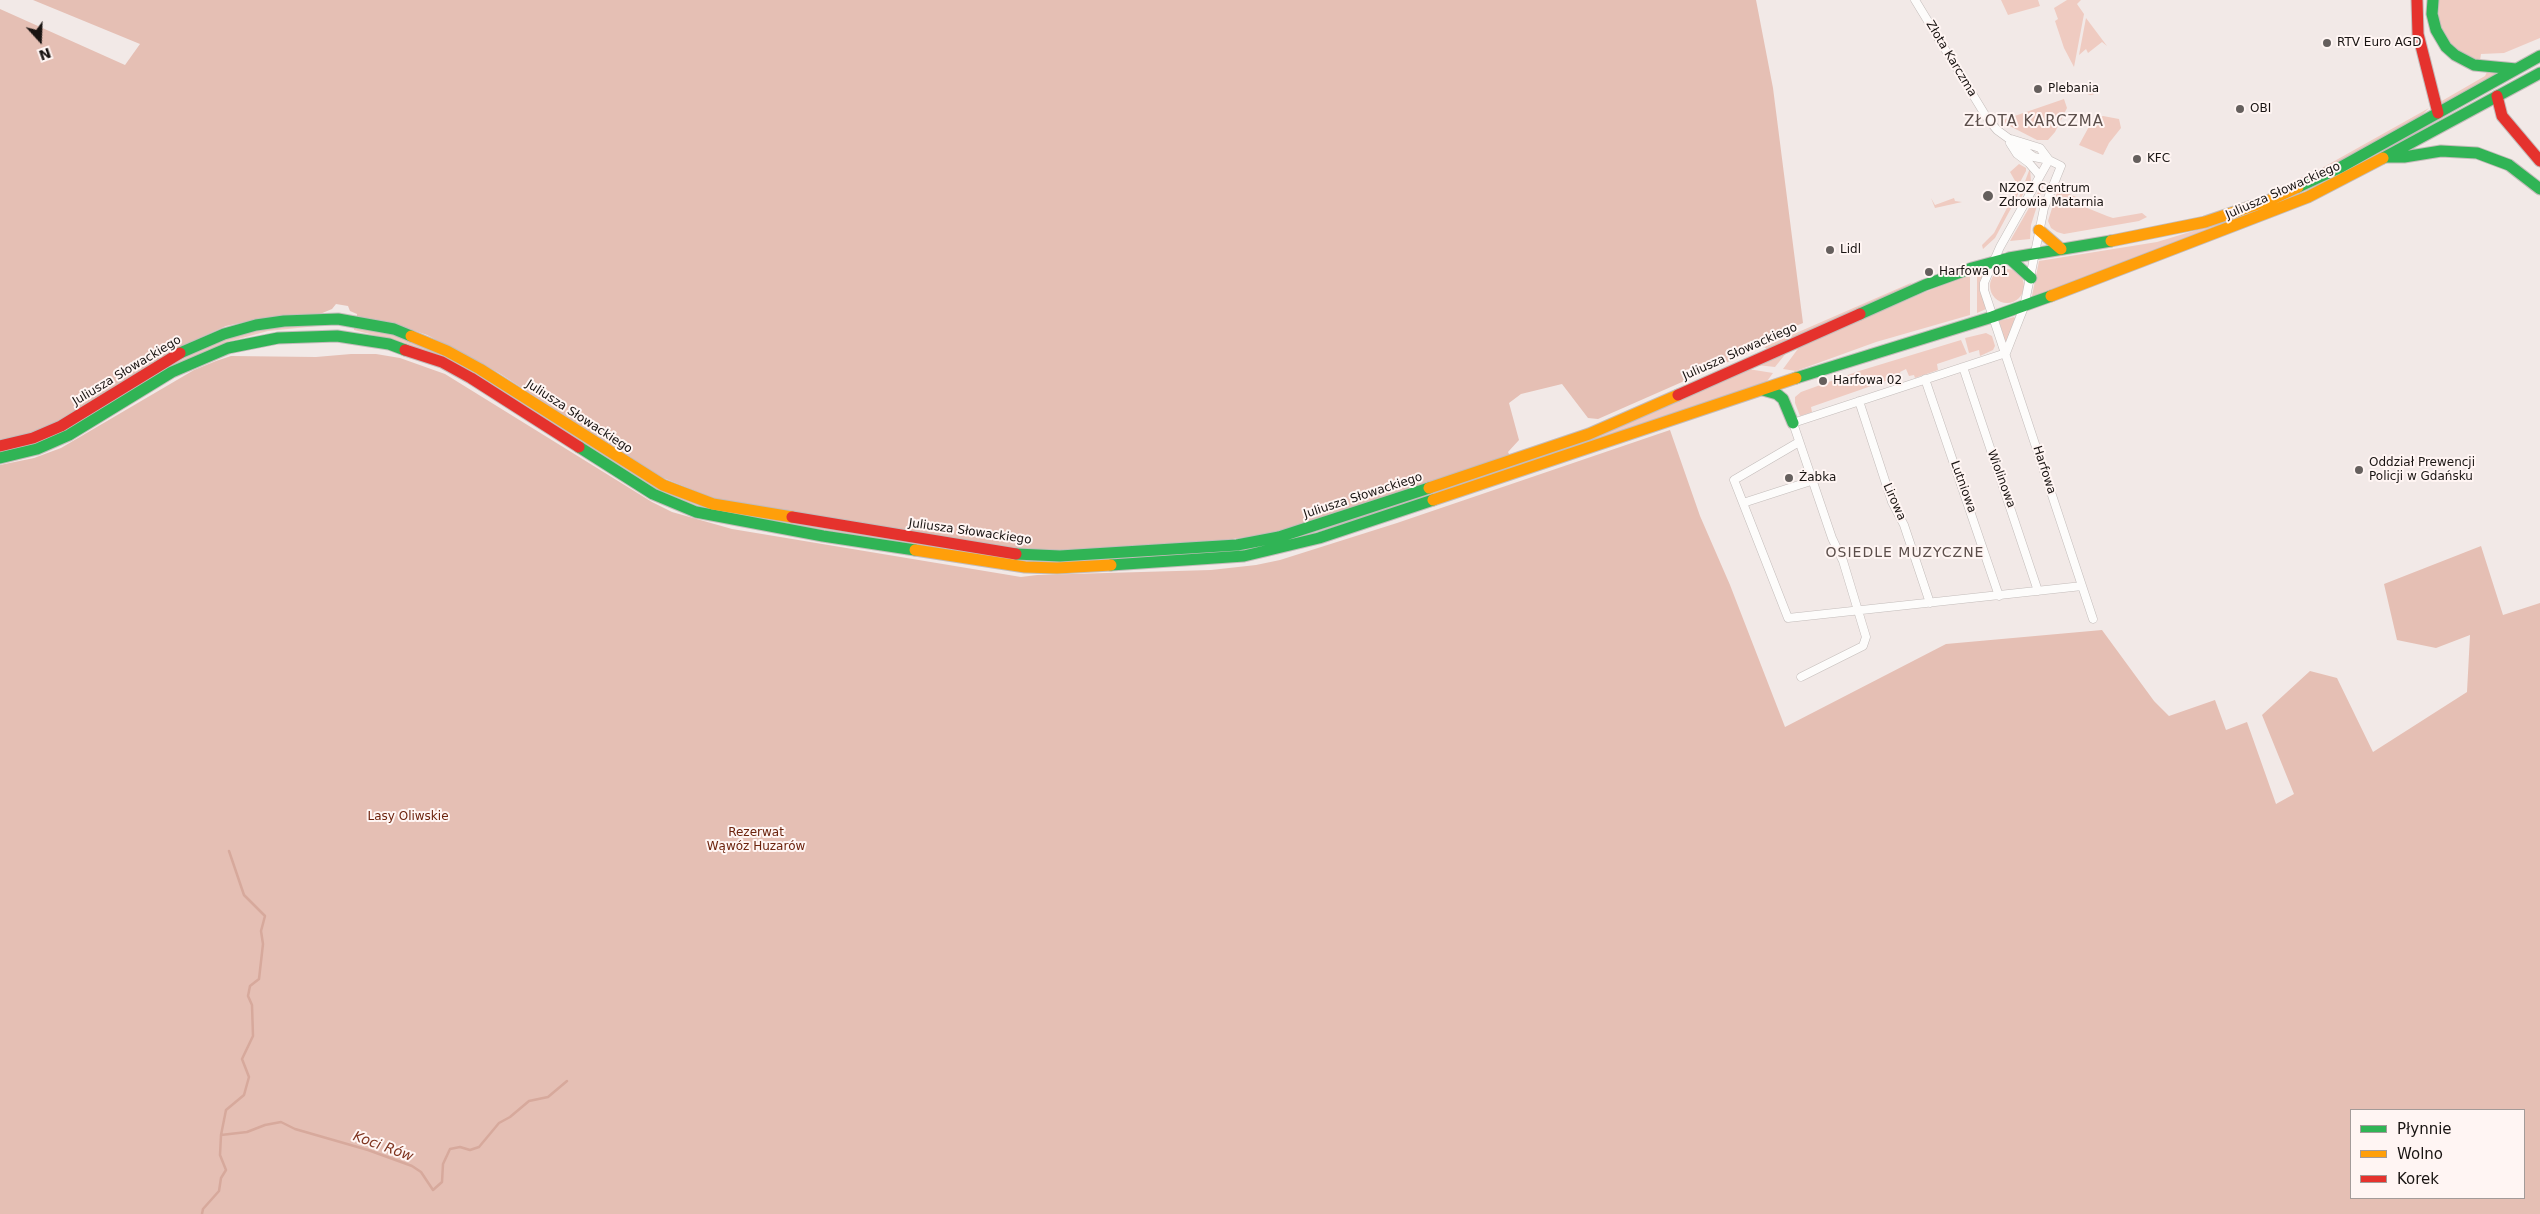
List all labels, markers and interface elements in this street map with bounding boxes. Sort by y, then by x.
north arrow [15,15,65,65]
street label: Złota Karczma [1923,18,1979,100]
place label: RTV Euro AGD [2337,36,2421,50]
marker: RTV Euro AGD [2321,37,2333,49]
text: N [37,45,53,64]
place label: Plebania [2048,82,2099,96]
marker: Plebania [2032,83,2044,95]
place label: OBI [2250,102,2271,116]
marker: OBI [2234,103,2246,115]
district label: ZŁOTA KARCZMA [1962,113,2106,131]
place label: KFC [2147,152,2170,166]
marker: KFC [2131,153,2143,165]
street label: Juliusza Słowackiego [2223,159,2343,223]
place label: NZOZ Centrum Zdrowia Matarnia [1999,182,2104,210]
marker: NZOZ Centrum Zdrowia Matarnia [1981,189,1995,203]
place label: Lidl [1840,243,1861,257]
marker: Lidl [1824,244,1836,256]
place label: Harfowa 01 [1939,265,2008,279]
marker: Harfowa 01 [1923,266,1935,278]
street label: Juliusza Słowackiego [1680,320,1800,384]
street label: Juliusza Słowackiego [70,333,184,409]
place label: Harfowa 02 [1833,374,1902,388]
marker: Harfowa 02 [1817,375,1829,387]
street label: Juliusza Słowackiego [523,377,635,457]
street label: Harfowa [2029,444,2059,496]
street label: Wiolinowa [1984,448,2018,510]
place label: Oddział Prewencji Policji w Gdańsku [2369,456,2475,484]
street label: Lutniowa [1947,459,1979,515]
marker: Oddział Prewencji Policji w Gdańsku [2353,464,2365,476]
street label: Juliusza Słowackiego [1302,470,1424,522]
place label: Żabka [1799,471,1836,485]
marker: Żabka [1783,472,1795,484]
street label: Lirowa [1879,481,1909,523]
street label: Juliusza Słowackiego [908,516,1032,548]
district label: OSIEDLE MUZYCZNE [1824,545,1986,561]
park label: Lasy Oliwskie [367,810,449,824]
park label: Rezerwat Wąwóz Huzarów [707,826,805,854]
legend [2350,1109,2525,1199]
text: Płynnie [2397,1120,2452,1138]
water label: Koci Rów [351,1128,415,1166]
text: Wolno [2397,1145,2443,1163]
text: Korek [2397,1170,2439,1188]

